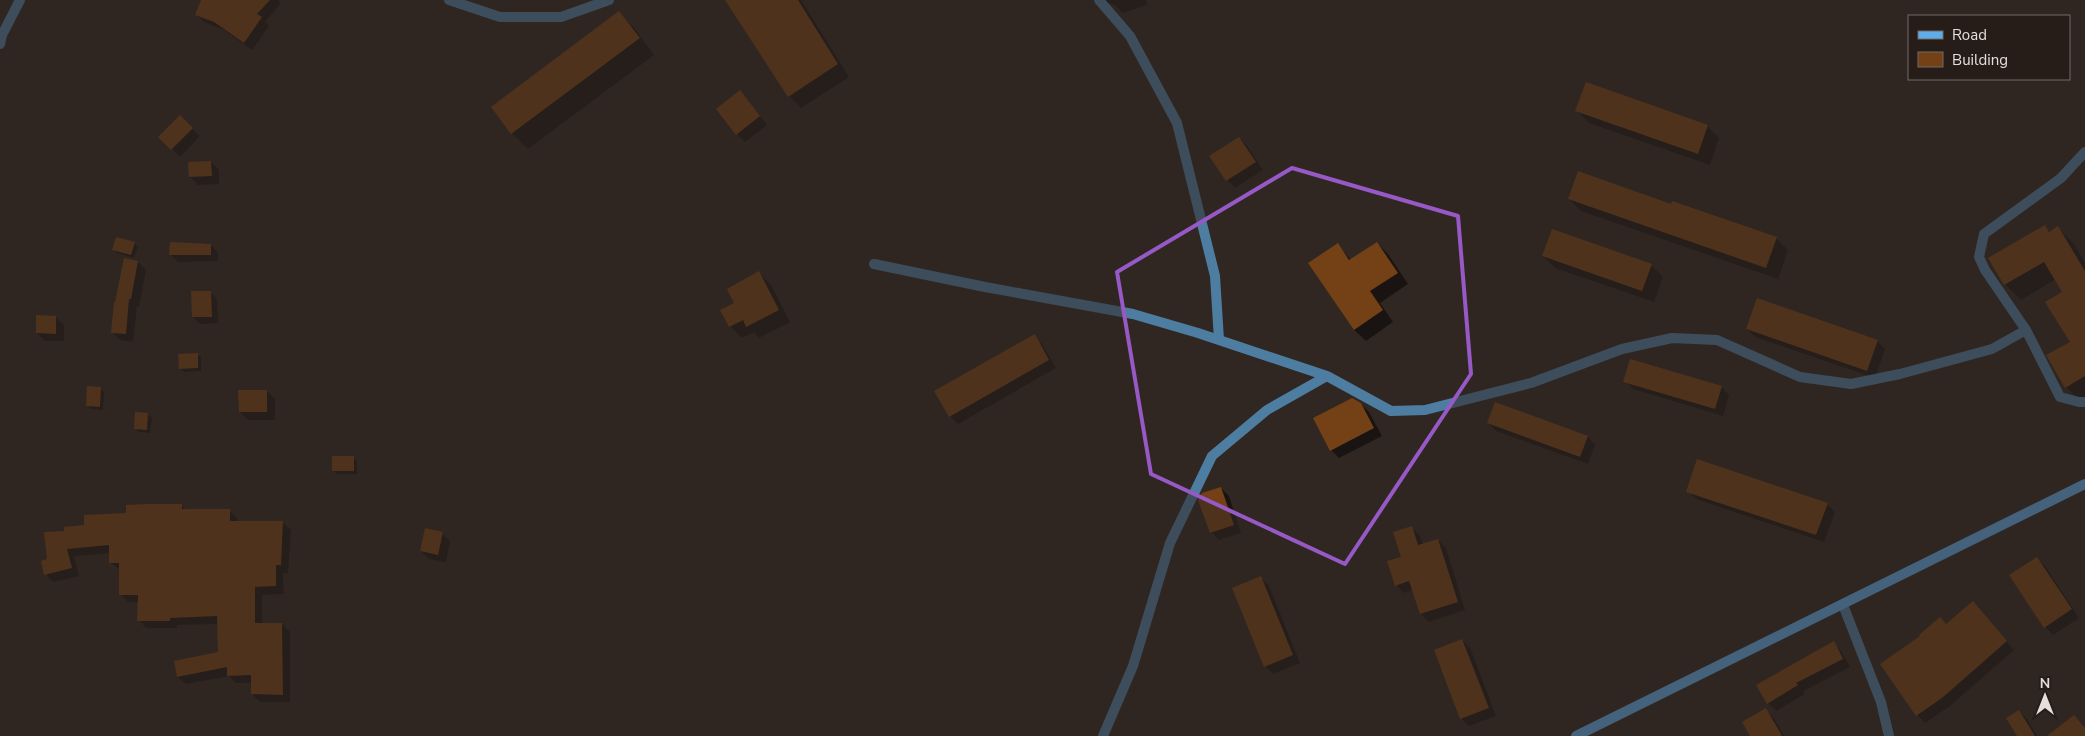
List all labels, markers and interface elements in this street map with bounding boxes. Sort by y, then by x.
legend [1908,15,2070,80]
text: Road [1952,25,1987,45]
text: Building [1952,50,2008,70]
north arrow [2020,671,2070,721]
text: N [2040,674,2050,693]

